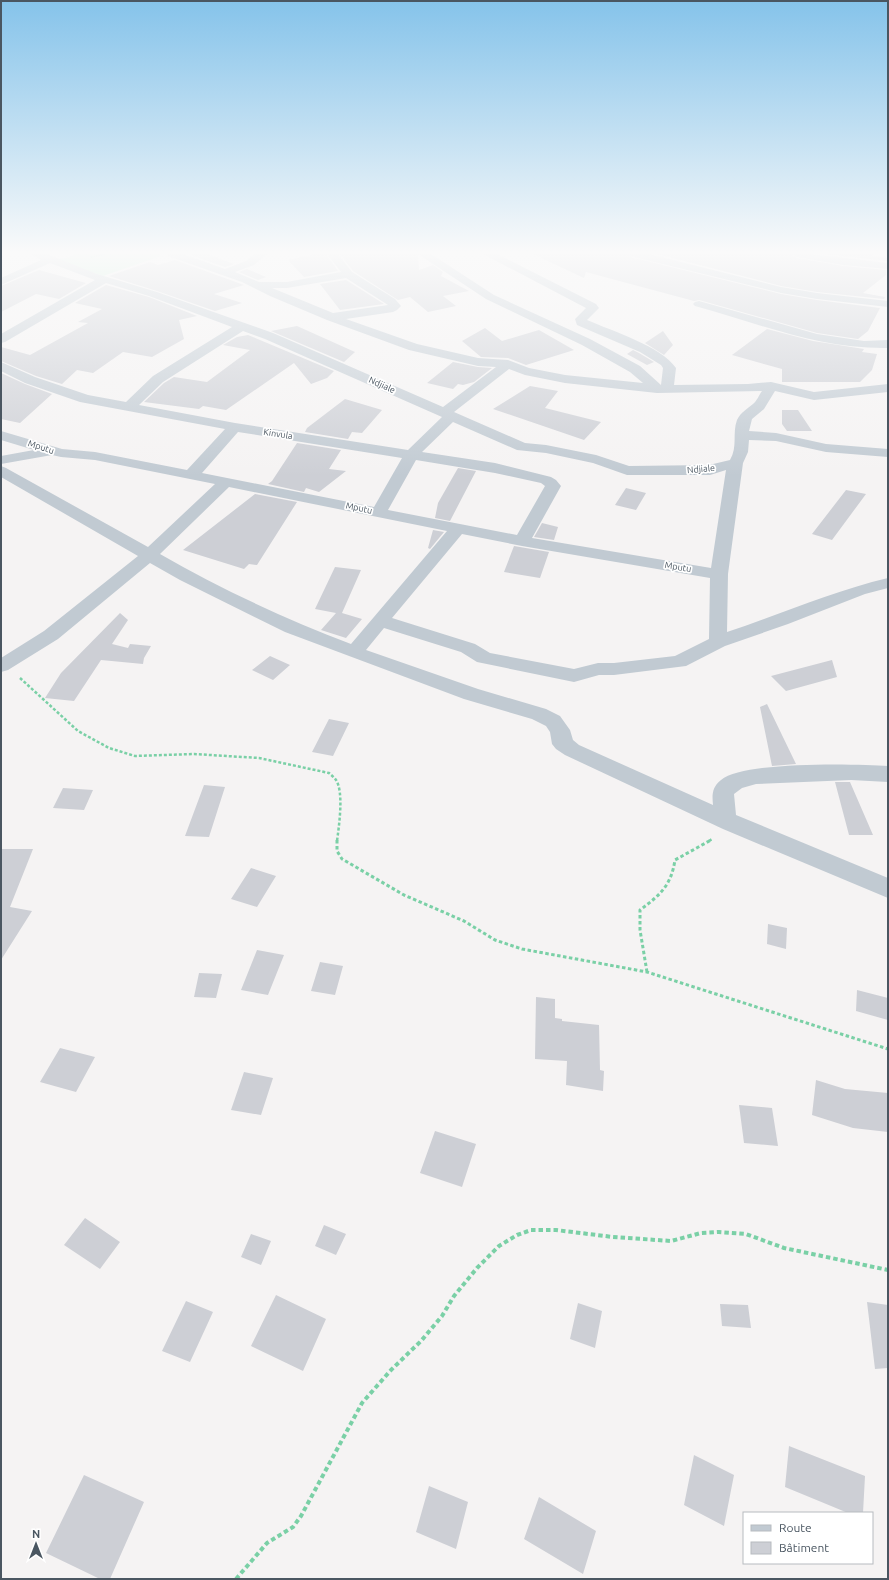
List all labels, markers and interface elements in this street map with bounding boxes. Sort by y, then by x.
street label: Ndjiale [367,375,397,395]
street label: Kinvula [263,427,293,441]
street label: Mputu [27,438,55,456]
street label: Ndjiale [687,463,715,475]
street label: Mputu [345,500,373,516]
street label: Mputu [664,560,692,574]
legend [743,1512,873,1564]
text: Route [779,1521,812,1534]
north arrow [16,1524,56,1564]
text: N [32,1528,40,1540]
text: Bâtiment [779,1541,829,1554]

